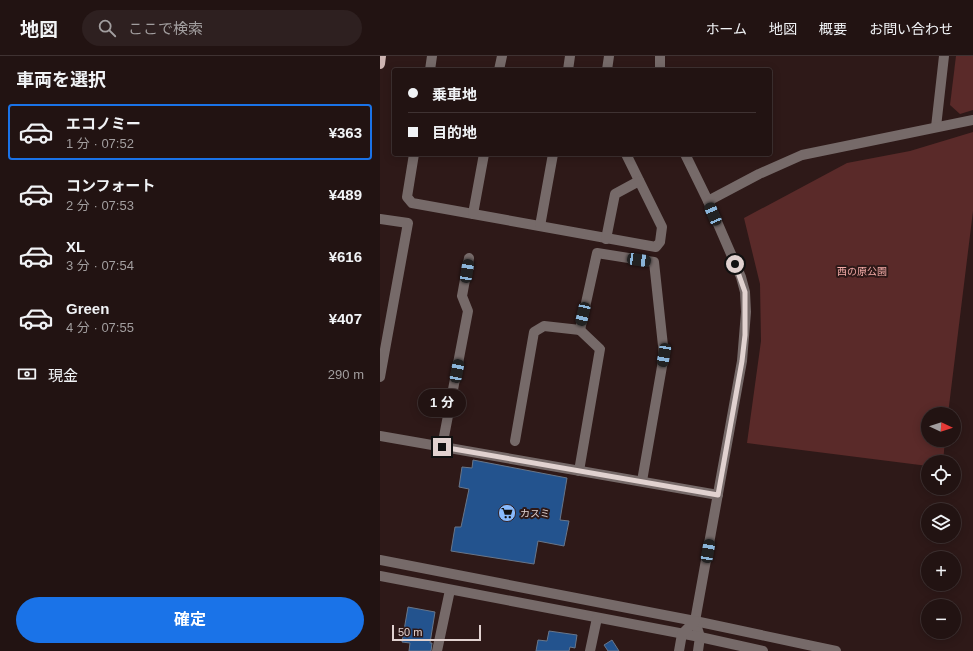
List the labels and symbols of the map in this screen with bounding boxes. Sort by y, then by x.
car [703,201,723,227]
car [626,252,652,268]
route start [726,255,744,273]
car [459,258,475,284]
park label: 西の原公園 [837,266,887,277]
car [574,301,592,327]
car [656,342,672,368]
car [449,358,465,384]
callout: 1 分 [418,389,466,417]
north arrow [921,407,961,447]
route end [433,438,451,456]
supermarket icon: カスミ [497,503,517,523]
place label: カスミ [520,508,550,519]
car [700,538,716,564]
scale bar [392,623,481,642]

